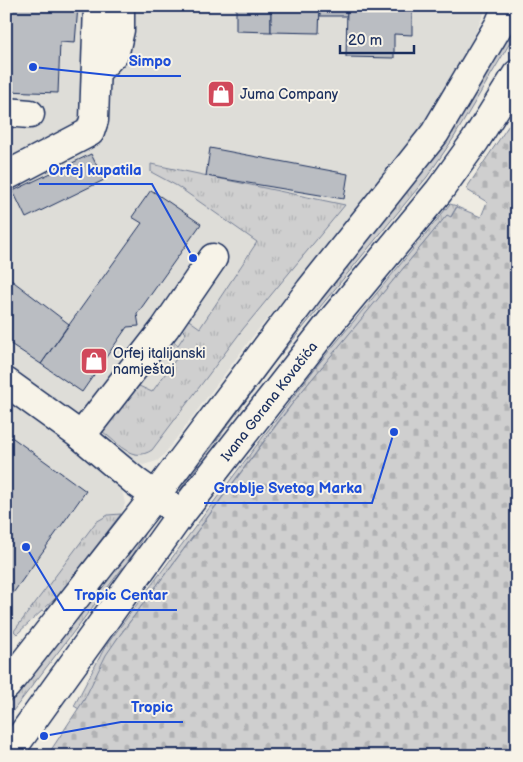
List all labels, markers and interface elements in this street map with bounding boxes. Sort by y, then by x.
scale bar [340,22,414,54]
text: 20 m [348,31,382,50]
callout: Simpo [118,46,181,76]
text: Simpo [129,52,172,71]
shop icon: Juma Company [206,79,236,109]
place label: Juma Company [240,86,339,103]
callout: Orfej kupatila [39,154,152,184]
text: Orfej kupatila [48,161,142,180]
street label: Ivana Gorana Kovačića [217,338,321,464]
place label: Orfej italijanski namještaj [113,345,206,378]
shop icon: Orfej italijanski namještaj [79,346,109,376]
callout: Groblje Svetog Marka [204,473,372,503]
text: Groblje Svetog Marka [214,479,362,498]
callout: Tropic Centar [64,580,177,610]
text: Tropic Centar [74,586,169,605]
callout: Tropic [121,692,183,722]
text: Tropic [131,698,173,717]

